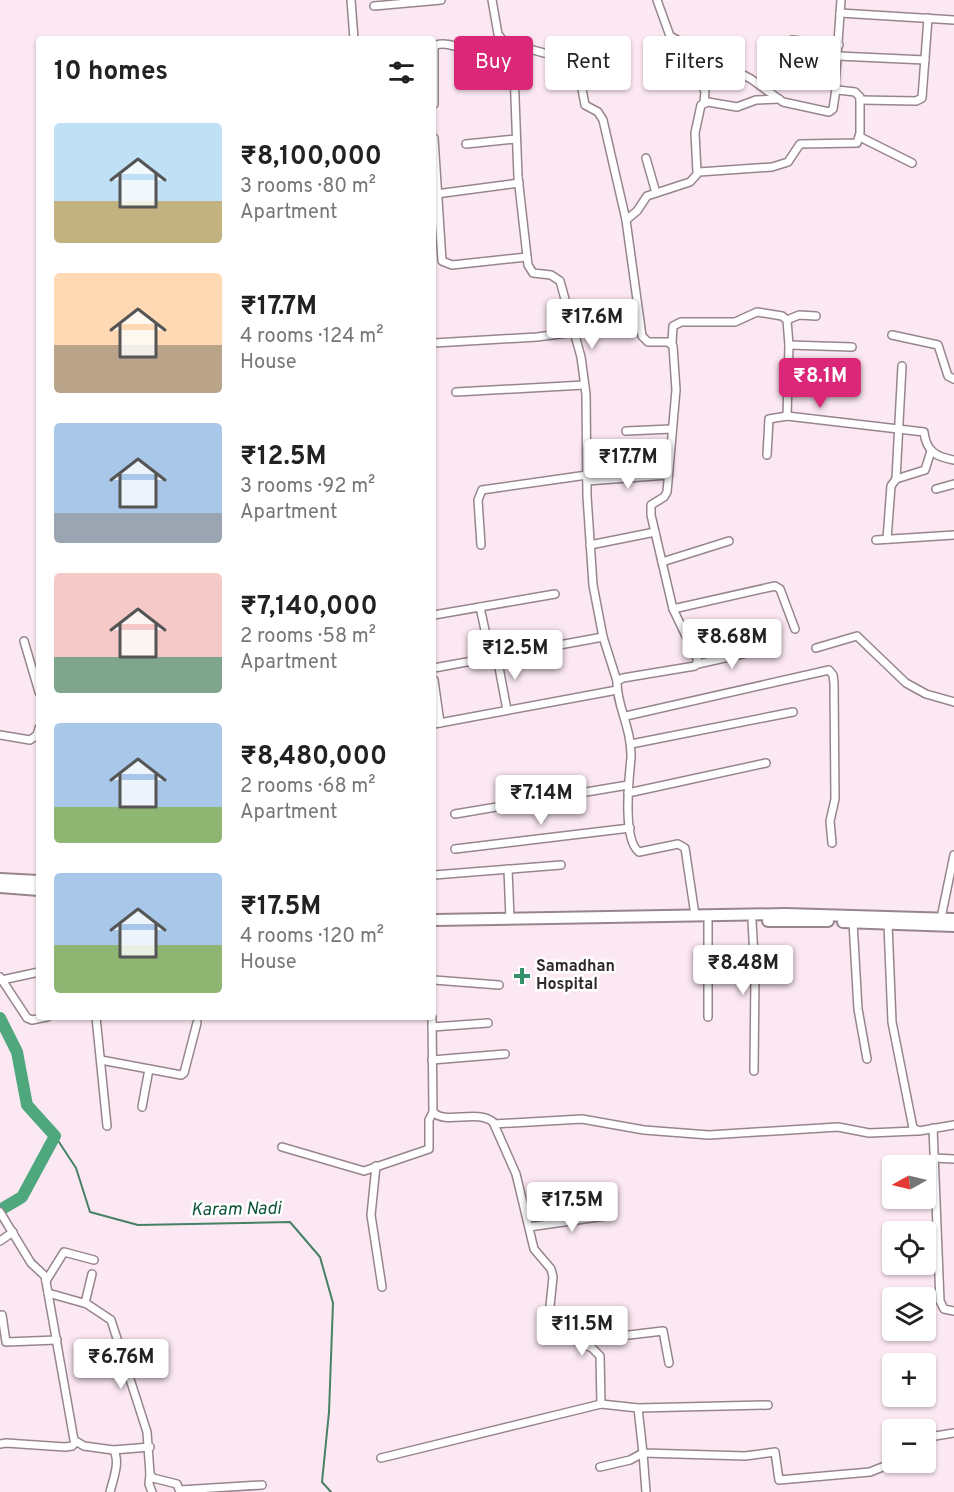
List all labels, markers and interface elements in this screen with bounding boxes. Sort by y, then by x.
chip: Buy [454,36,533,90]
chip: Rent [545,36,631,90]
chip: Filters [643,36,745,90]
chip: New [757,36,840,90]
text: 10 homes [54,56,168,89]
icon: filters [385,56,418,89]
text: ₹8,100,000 [240,141,382,174]
icon: home [102,147,174,219]
text: 3 rooms · 80 m² [240,174,376,200]
text: Apartment [240,200,338,226]
text: ₹17.7M [240,291,317,324]
icon: home [102,297,174,369]
pin: ₹17.6M [543,299,641,350]
text: ₹17.6M [561,305,623,331]
text: 4 rooms · 124 m² [240,324,383,350]
text: House [240,350,296,376]
pin: ₹8.1M [778,358,862,409]
text: ₹8.1M [793,364,847,390]
pin: ₹17.7M [579,439,677,490]
text: ₹12.5M [240,441,327,474]
text: ₹17.7M [598,445,658,471]
icon: home [102,447,174,519]
text: 3 rooms · 92 m² [240,474,375,500]
text: Apartment [240,500,338,526]
text: ₹7,140,000 [240,591,377,624]
icon: home [102,597,174,669]
pin: ₹8.68M [683,619,781,670]
text: 2 rooms · 58 m² [240,624,376,650]
text: ₹8.68M [696,625,768,651]
pin: ₹12.5M [466,630,564,681]
text: ₹12.5M [482,636,548,662]
text: Apartment [240,650,338,676]
text: ₹8,480,000 [240,741,387,774]
icon: home [102,747,174,819]
text: 2 rooms · 68 m² [240,774,376,800]
pin: ₹7.14M [492,775,590,826]
text: ₹7.14M [509,781,573,807]
text: Apartment [240,800,338,826]
text: ₹17.5M [240,891,321,924]
icon: home [102,897,174,969]
text: 4 rooms · 120 m² [240,924,384,950]
pin: ₹8.48M [694,945,792,996]
text: House [240,950,296,976]
text: ₹8.48M [707,951,779,977]
place label: Samadhan Hospital [536,957,615,995]
marker: Samadhan Hospital [513,967,531,985]
north arrow [882,1155,936,1209]
map controls [882,1155,936,1473]
pin: ₹17.5M [523,1182,621,1233]
text: ₹17.5M [541,1188,603,1214]
water label: Karam Nadi [191,1198,283,1222]
button: locate [882,1221,936,1275]
button: layers [882,1287,936,1341]
pin: ₹11.5M [533,1306,631,1357]
text: ₹11.5M [551,1312,613,1338]
pin: ₹6.76M [72,1339,170,1390]
text: ₹6.76M [88,1345,154,1371]
button: + [882,1353,936,1407]
button: − [882,1419,936,1473]

